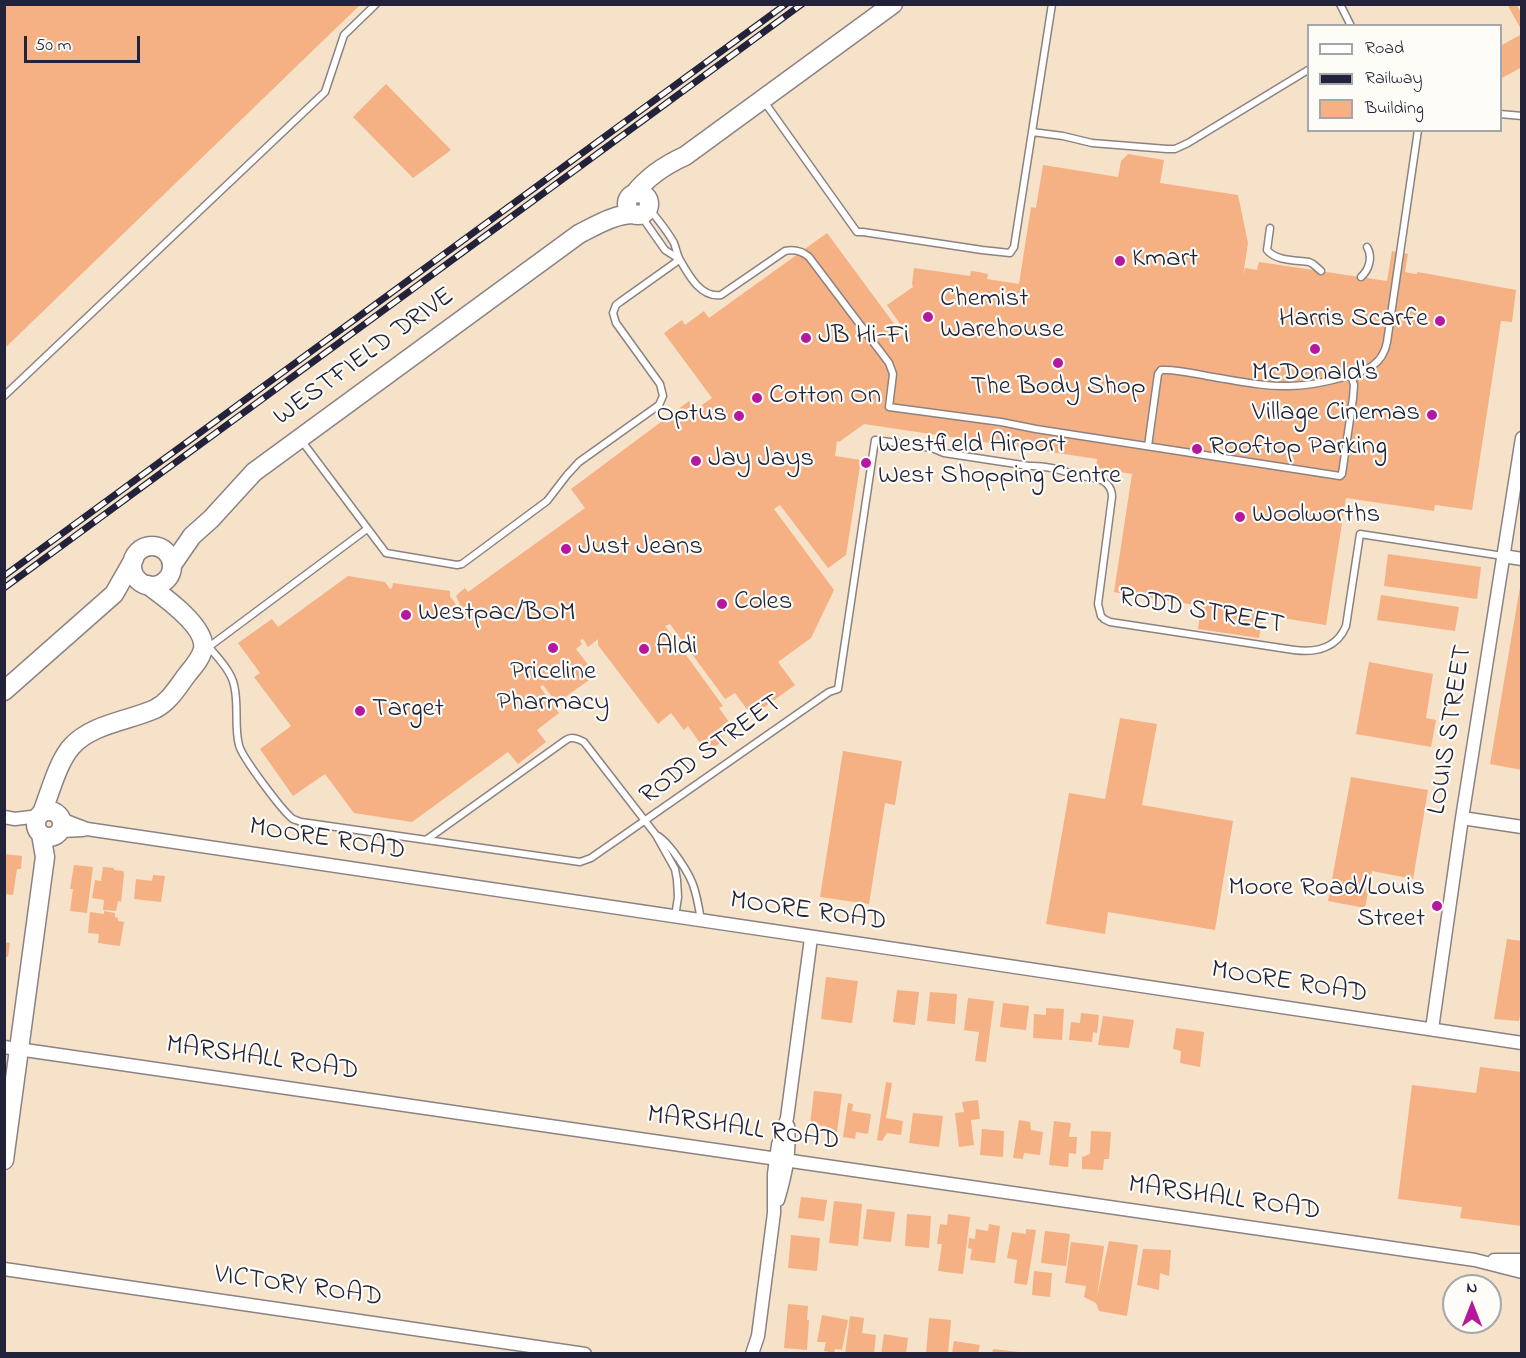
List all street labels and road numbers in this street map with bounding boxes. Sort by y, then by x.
street label: WESTFIELD DRIVE [268,282,462,434]
street label: RODD STREET [1116,582,1286,644]
street label: LOUIS STREET [1423,643,1481,817]
street label: RODD STREET [635,689,789,813]
street label: MOORE ROAD [247,813,407,869]
street label: MOORE ROAD [728,886,888,940]
street label: MOORE ROAD [1209,956,1369,1012]
street label: MARSHALL ROAD [164,1030,360,1090]
street label: MARSHALL ROAD [645,1100,841,1160]
street label: MARSHALL ROAD [1126,1170,1322,1230]
street label: VICTORY ROAD [212,1260,384,1316]

